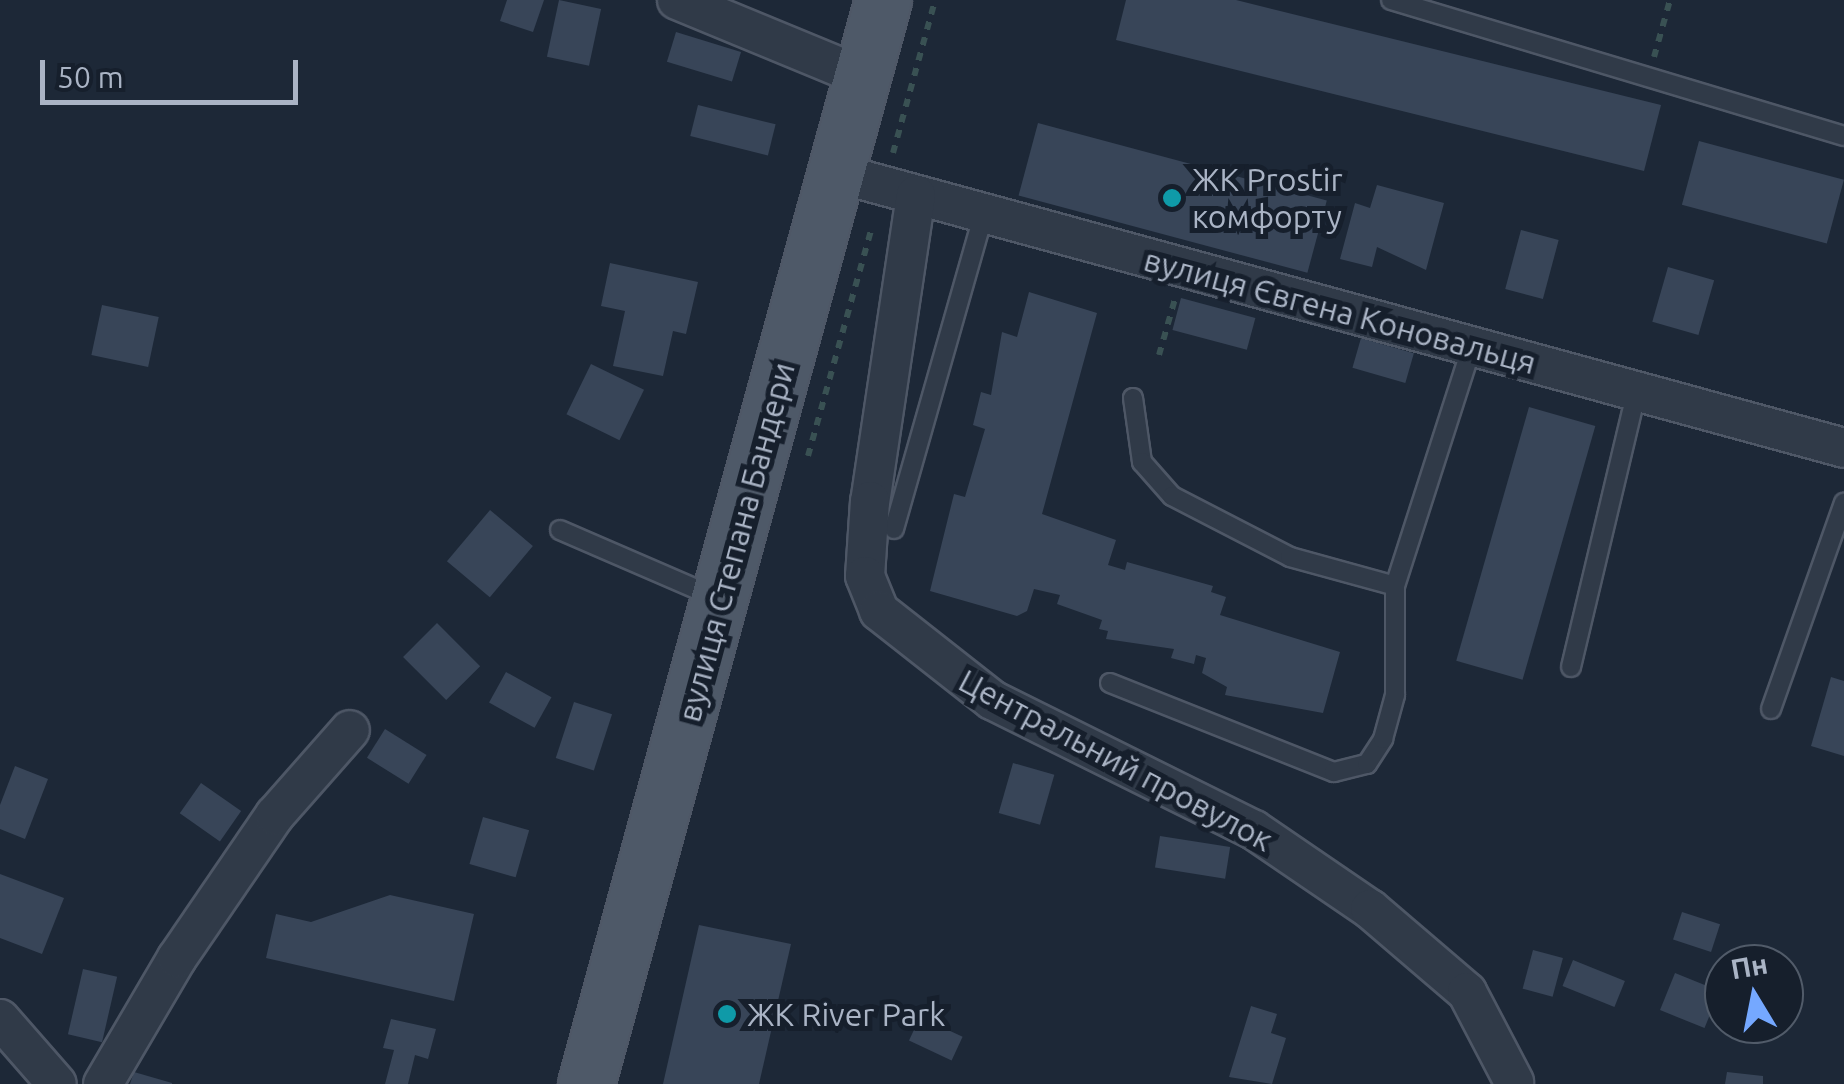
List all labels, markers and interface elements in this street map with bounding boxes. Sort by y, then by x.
scale bar [45,40,302,102]
text: 50 m [57,60,124,94]
place label: ЖК Prostir комфорту [1192,161,1343,236]
marker: ЖК Prostir комфорту [1161,187,1183,209]
street label: вулиця Євгена Коновальця [1140,240,1540,382]
street label: вулиця Степана Бандери [670,358,802,726]
street label: Центральний провулок [953,661,1279,859]
north arrow [1704,944,1804,1044]
text: Пн [1728,947,1770,984]
place label: ЖК River Park [747,995,945,1033]
marker: ЖК River Park [716,1003,738,1025]

